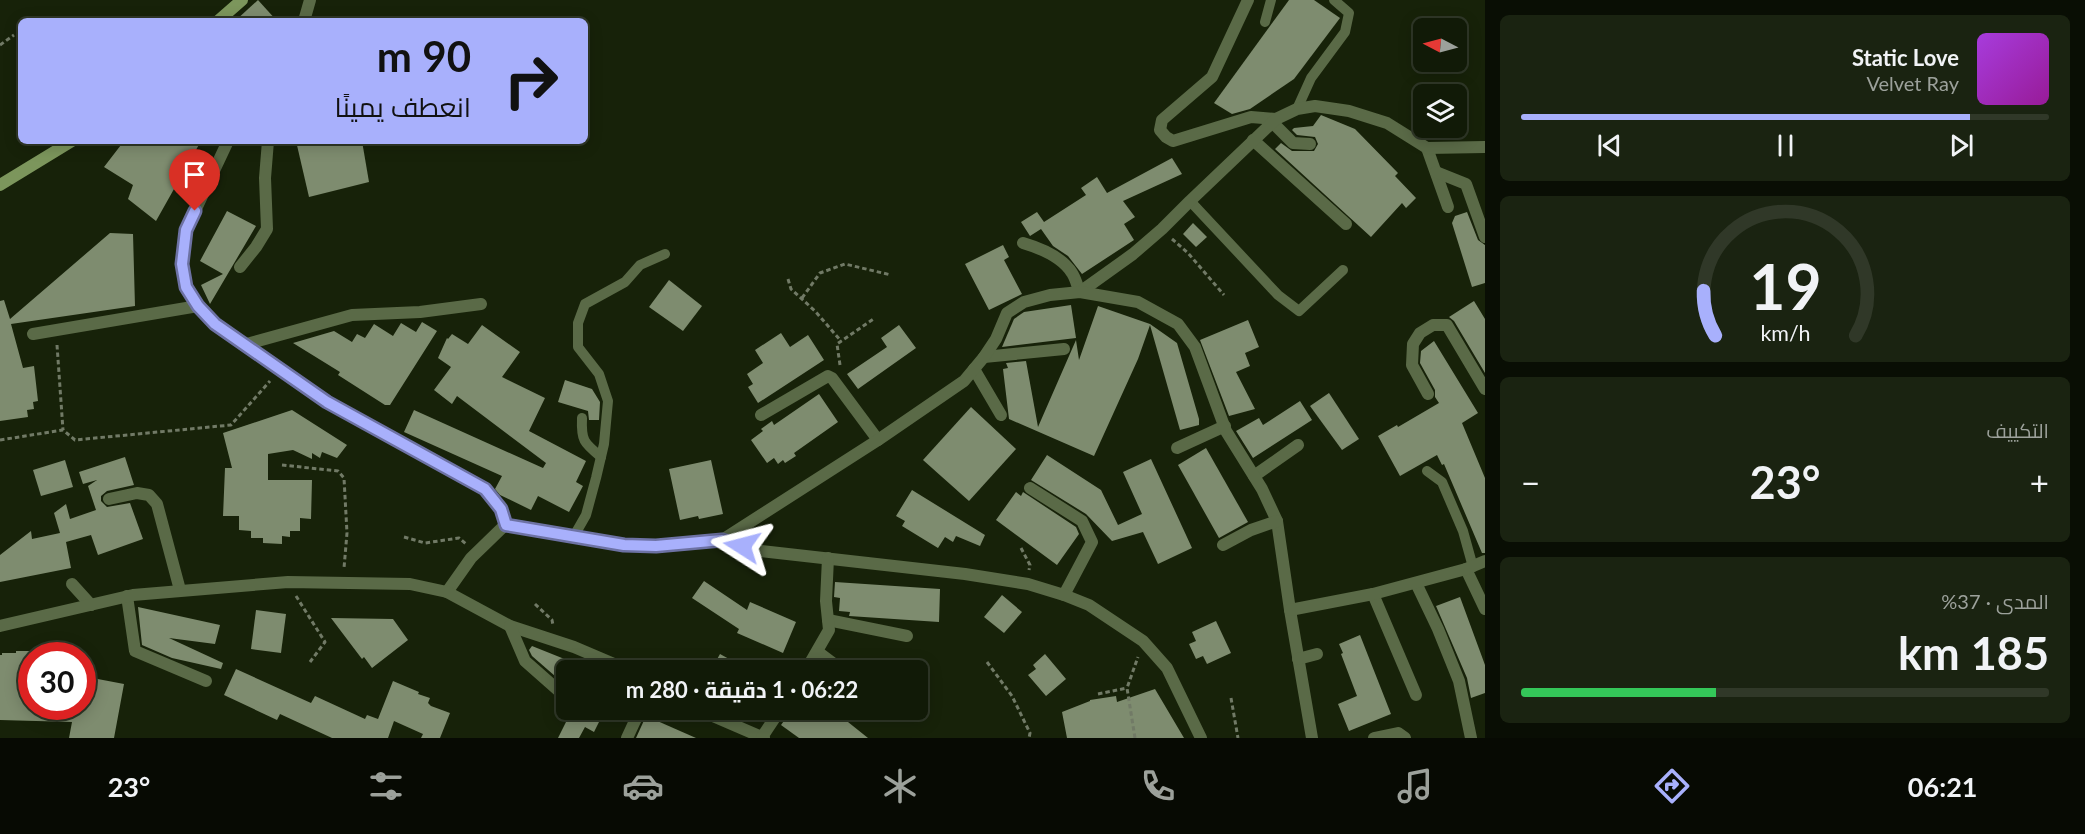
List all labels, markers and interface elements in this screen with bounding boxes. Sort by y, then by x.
north arrow [1413,18,1467,72]
map controls [1413,18,1467,138]
text: 90 m [377,31,471,81]
icon: right [492,42,570,120]
text: Static Love [1852,44,1959,71]
text: Velvet Ray [1866,71,1959,95]
button: layers [1413,84,1467,138]
text: انعطف يمينًا [334,90,471,123]
icon: previous [1593,129,1626,162]
icon: pause [1769,129,1802,162]
icon: next [1945,129,1978,162]
pin [169,149,220,211]
icon: arrive [178,158,211,191]
text: 19 [1749,248,1821,323]
text: km/h [1760,320,1810,346]
text: التكييف [1986,418,2049,442]
text: 23° [1750,455,1820,509]
text: − [1521,462,1540,502]
text: + [2030,462,2049,502]
position arrow [710,514,774,578]
text: المدى · 37% [1941,589,2049,613]
text: 185 km [1898,626,2049,680]
speed limit sign: 30 [18,642,96,720]
text: 06:22 · 1 دقيقة · 280 m [626,676,858,703]
icon: filters [365,765,407,807]
icon: car [622,765,664,807]
icon: climate [879,765,921,807]
icon: phone [1137,765,1179,807]
icon: music [1394,765,1436,807]
icon: directions [1651,765,1693,807]
text: 23° [108,770,150,803]
text: 06:21 [1908,770,1977,803]

